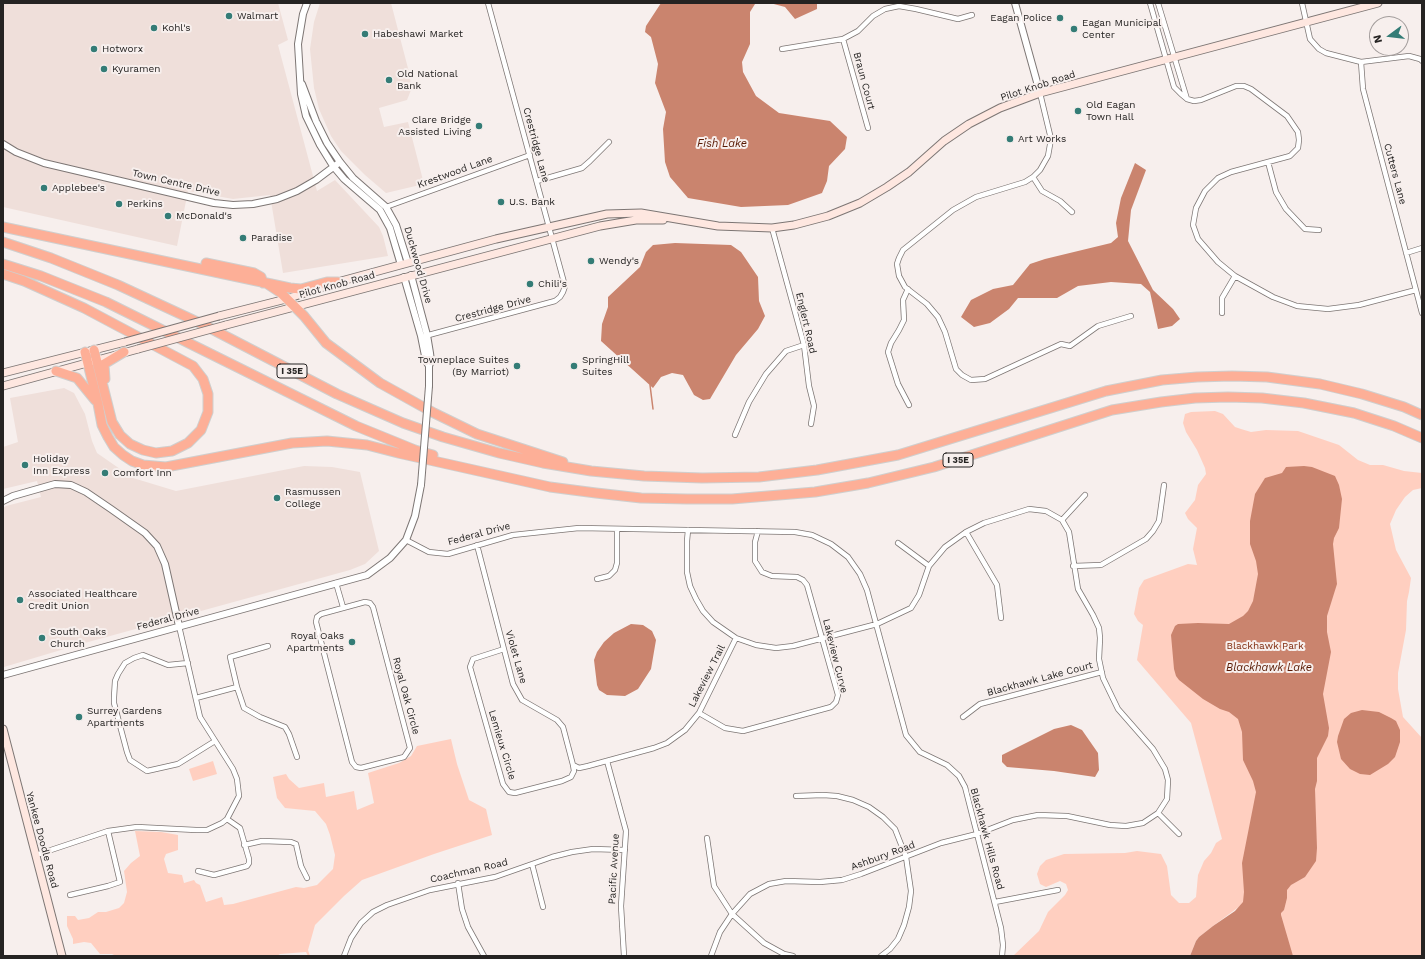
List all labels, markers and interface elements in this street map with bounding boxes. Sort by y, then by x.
place label: Walmart [237,10,278,22]
marker: Walmart [224,11,234,21]
place label: Eagan Police [990,12,1052,24]
marker: Eagan Police [1055,13,1065,23]
north arrow [1369,16,1409,56]
place label: Eagan Municipal Center [1082,17,1161,40]
place label: Kohl's [162,22,191,34]
marker: Kohl's [149,23,159,33]
marker: Eagan Municipal Center [1069,24,1079,34]
place label: Habeshawi Market [373,28,463,40]
marker: Habeshawi Market [360,29,370,39]
text: N [1371,33,1385,45]
place label: Hotworx [102,43,143,55]
marker: Hotworx [89,44,99,54]
street label: Braun Court [851,51,877,111]
place label: Kyuramen [112,63,161,75]
marker: Kyuramen [99,64,109,74]
place label: Old National Bank [397,68,458,92]
street label: Pilot Knob Road [999,68,1077,104]
marker: Old National Bank [384,75,394,85]
place label: Old Eagan Town Hall [1086,99,1135,122]
street label: Crestridge Lane [520,106,552,184]
marker: Old Eagan Town Hall [1073,106,1083,116]
place label: Clare Bridge Assisted Living [398,114,471,138]
marker: Clare Bridge Assisted Living [474,121,484,131]
place label: Art Works [1018,133,1066,145]
marker: Art Works [1005,134,1015,144]
water label: Fish Lake [697,137,747,151]
street label: Cutters Lane [1381,142,1409,206]
street label: Krestwood Lane [416,153,494,191]
street label: Town Centre Drive [131,167,221,199]
place label: Applebee's [52,182,105,194]
marker: Applebee's [39,183,49,193]
place label: U.S. Bank [509,196,555,208]
marker: U.S. Bank [496,197,506,207]
place label: Perkins [127,198,163,210]
marker: Perkins [114,199,124,209]
place label: McDonald's [176,210,232,222]
marker: McDonald's [163,211,173,221]
street label: Duckwood Drive [401,225,435,305]
place label: Paradise [251,232,292,244]
marker: Paradise [238,233,248,243]
place label: Wendy's [599,255,639,267]
marker: Wendy's [586,256,596,266]
street label: Pilot Knob Road [298,269,376,301]
place label: Chili's [538,278,567,290]
marker: Chili's [525,279,535,289]
street label: Englert Road [793,291,819,355]
street label: Crestridge Drive [454,293,532,325]
place label: Towneplace Suites (By Marriot) [418,354,509,378]
place label: SpringHill Suites [582,354,629,378]
marker: Towneplace Suites (By Marriot) [512,361,522,371]
marker: SpringHill Suites [569,361,579,371]
road number: I 35E [277,364,307,378]
place label: Holiday Inn Express [33,453,90,476]
road number: I 35E [943,453,973,467]
marker: Holiday Inn Express [20,460,30,470]
place label: Comfort Inn [113,467,172,479]
marker: Comfort Inn [100,468,110,478]
place label: Rasmussen College [285,486,341,510]
marker: Rasmussen College [272,493,282,503]
street label: Federal Drive [446,520,512,548]
place label: Associated Healthcare Credit Union [28,588,137,612]
marker: Associated Healthcare Credit Union [15,595,25,605]
street label: Federal Drive [135,605,201,633]
street label: Lakeview Curve [820,618,850,694]
place label: South Oaks Church [50,626,106,650]
street label: Violet Lane [503,629,529,685]
place label: Royal Oaks Apartments [287,630,344,654]
marker: South Oaks Church [37,633,47,643]
marker: Royal Oaks Apartments [347,637,357,647]
park label: Blackhawk Park [1226,640,1304,652]
street label: Lakeview Trail [686,643,728,709]
street label: Royal Oak Circle [390,656,422,736]
street label: Blackhawk Lake Court [986,659,1094,699]
water label: Blackhawk Lake [1226,661,1312,675]
place label: Surrey Gardens Apartments [87,705,162,728]
street label: Lemieux Circle [486,709,518,781]
marker: Surrey Gardens Apartments [74,712,84,722]
street label: Blackhawk Hills Road [968,787,1006,891]
street label: Yankee Doodle Road [23,791,61,889]
street label: Pacific Avenue [606,833,622,905]
street label: Ashbury Road [849,839,917,873]
street label: Coachman Road [429,856,509,886]

